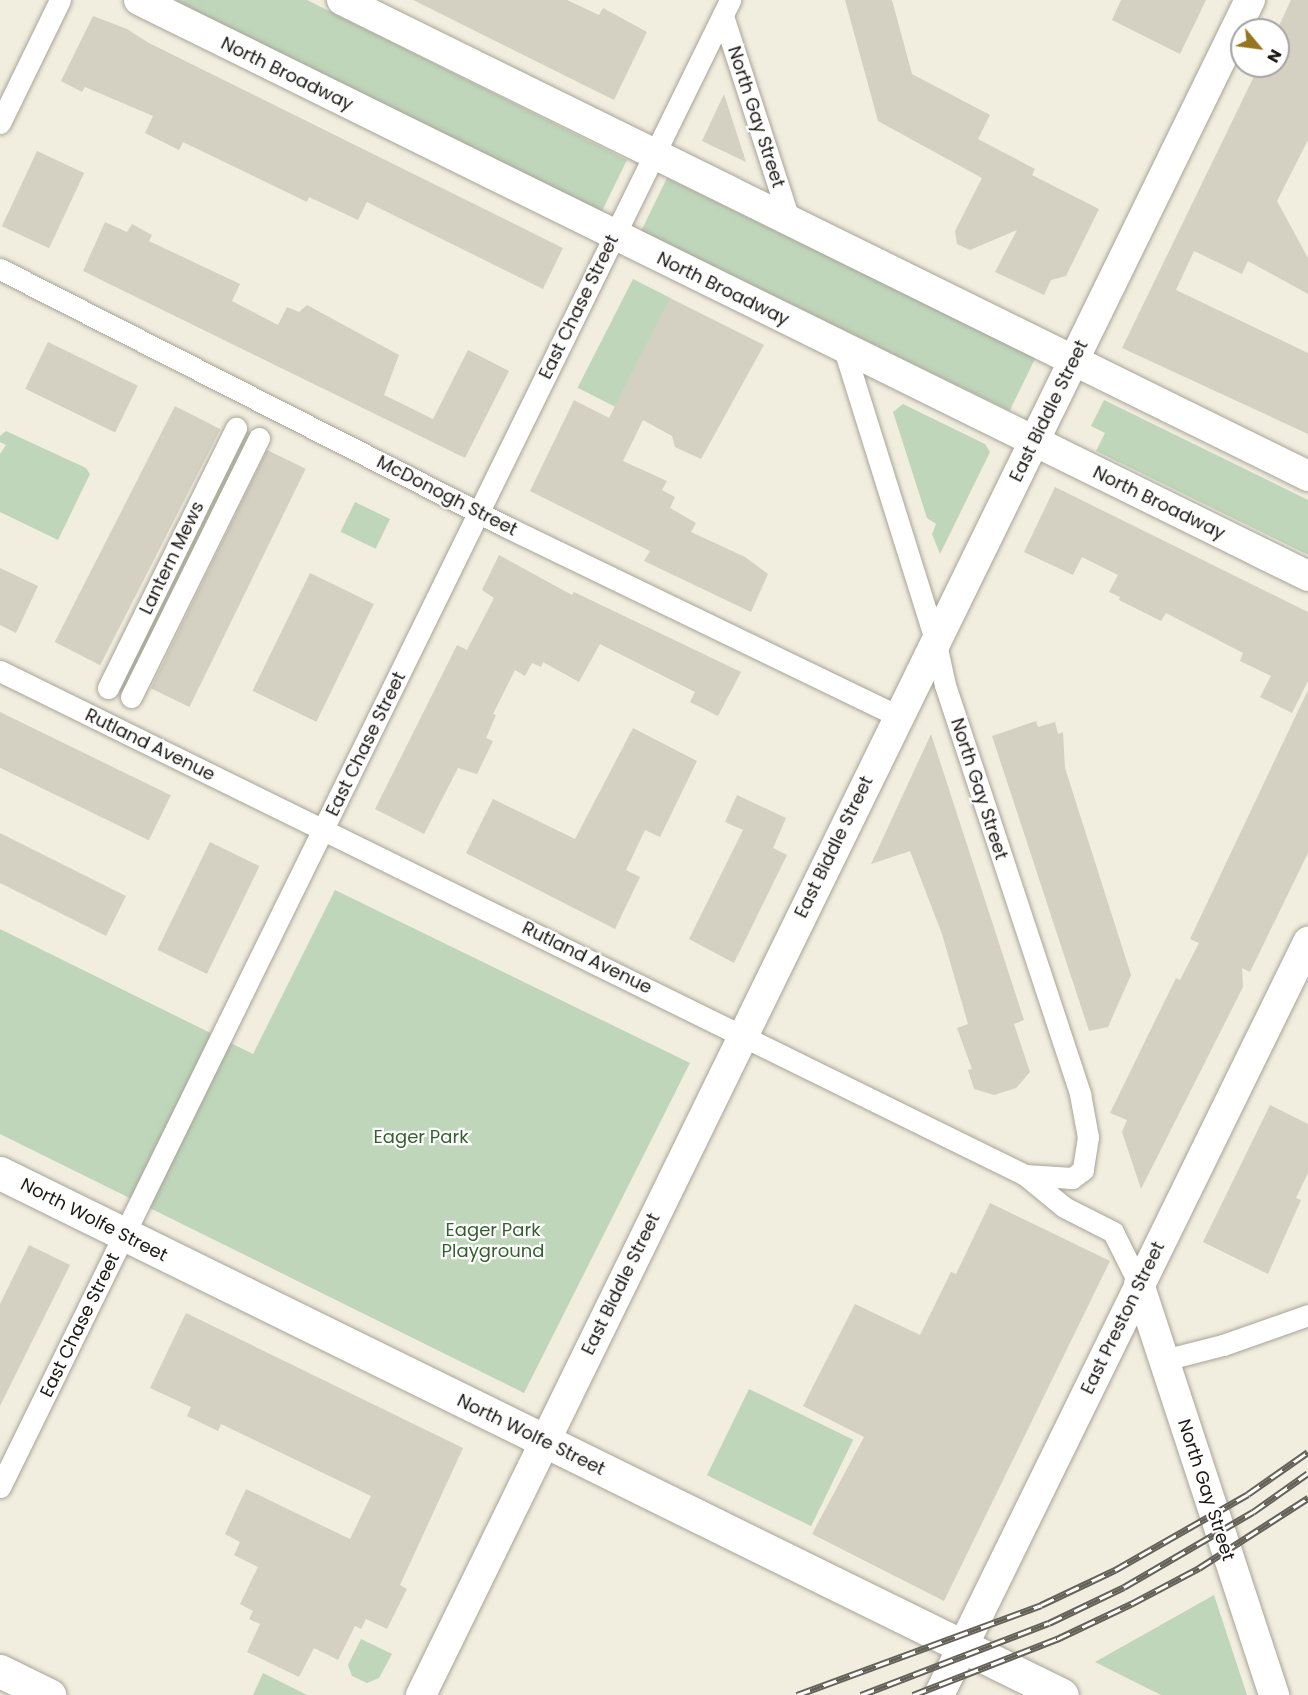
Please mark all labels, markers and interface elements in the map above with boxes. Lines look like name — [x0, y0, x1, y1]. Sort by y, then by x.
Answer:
north arrow — [1230, 18, 1290, 78]
street label: North Broadway — [217, 33, 357, 115]
street label: North Gay Street — [723, 43, 789, 191]
text: N — [1261, 45, 1287, 67]
street label: East Chase Street — [535, 231, 623, 383]
street label: North Broadway — [653, 248, 793, 330]
street label: East Biddle Street — [1005, 337, 1093, 485]
street label: McDonogh Street — [373, 451, 521, 541]
street label: North Broadway — [1089, 462, 1229, 544]
street label: Lantern Mews — [135, 498, 209, 618]
street label: East Chase Street — [322, 668, 410, 820]
street label: Rutland Avenue — [82, 704, 218, 786]
street label: North Gay Street — [946, 715, 1012, 863]
street label: East Biddle Street — [790, 773, 878, 921]
street label: Rutland Avenue — [519, 917, 655, 999]
park label: Eager Park — [374, 1126, 468, 1148]
street label: North Wolfe Street — [17, 1174, 171, 1266]
street label: East Biddle Street — [577, 1210, 665, 1358]
park label: Eager Park Playground — [442, 1220, 544, 1262]
street label: East Preston Street — [1077, 1238, 1169, 1398]
street label: East Chase Street — [36, 1249, 124, 1401]
street label: North Wolfe Street — [454, 1390, 608, 1480]
street label: North Gay Street — [1173, 1416, 1239, 1564]

